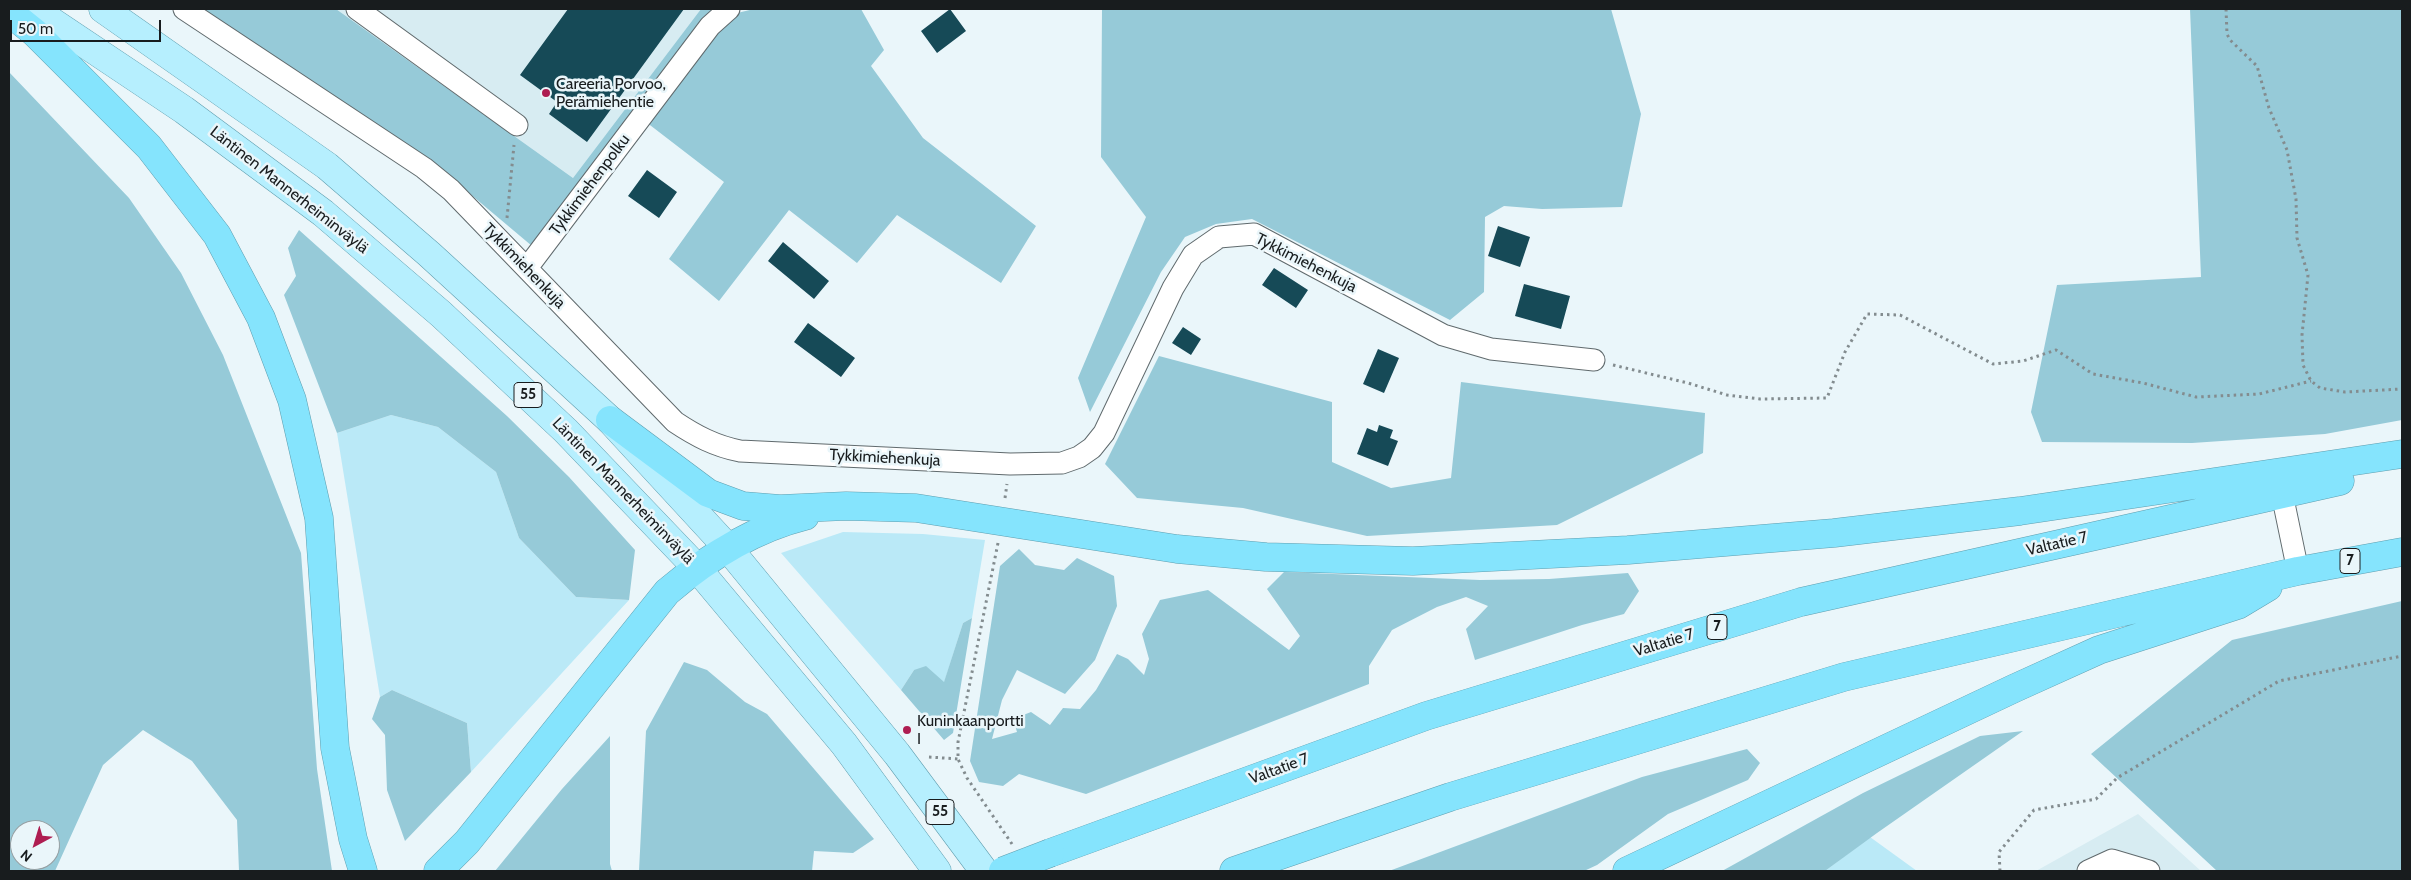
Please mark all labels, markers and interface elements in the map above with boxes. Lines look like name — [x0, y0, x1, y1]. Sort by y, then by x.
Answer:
scale bar — [12, 10, 164, 42]
text: 50 m — [18, 20, 53, 38]
place label: Careeria Porvoo, Perämiehentie — [556, 74, 666, 112]
marker: Careeria Porvoo, Perämiehentie — [540, 87, 552, 99]
street label: Läntinen Mannerheiminväylä — [206, 122, 372, 258]
street label: Tykkimiehenpolku — [546, 131, 634, 239]
street label: Tykkimiehenkuja — [479, 219, 569, 313]
street label: Tykkimiehenkuja — [1252, 229, 1360, 297]
road number: 55 — [514, 382, 542, 408]
street label: Läntinen Mannerheiminväylä — [548, 414, 698, 568]
street label: Tykkimiehenkuja — [829, 446, 941, 470]
street label: Valtatie 7 — [2025, 528, 2089, 560]
road number: 7 — [2340, 548, 2360, 574]
road number: 7 — [1707, 614, 1727, 640]
street label: Valtatie 7 — [1632, 625, 1696, 661]
place label: Kuninkaanportti I — [917, 711, 1024, 749]
marker: Kuninkaanportti I — [901, 724, 913, 736]
street label: Valtatie 7 — [1247, 749, 1311, 789]
road number: 55 — [926, 800, 954, 824]
north arrow — [10, 820, 60, 870]
text: N — [17, 846, 36, 866]

